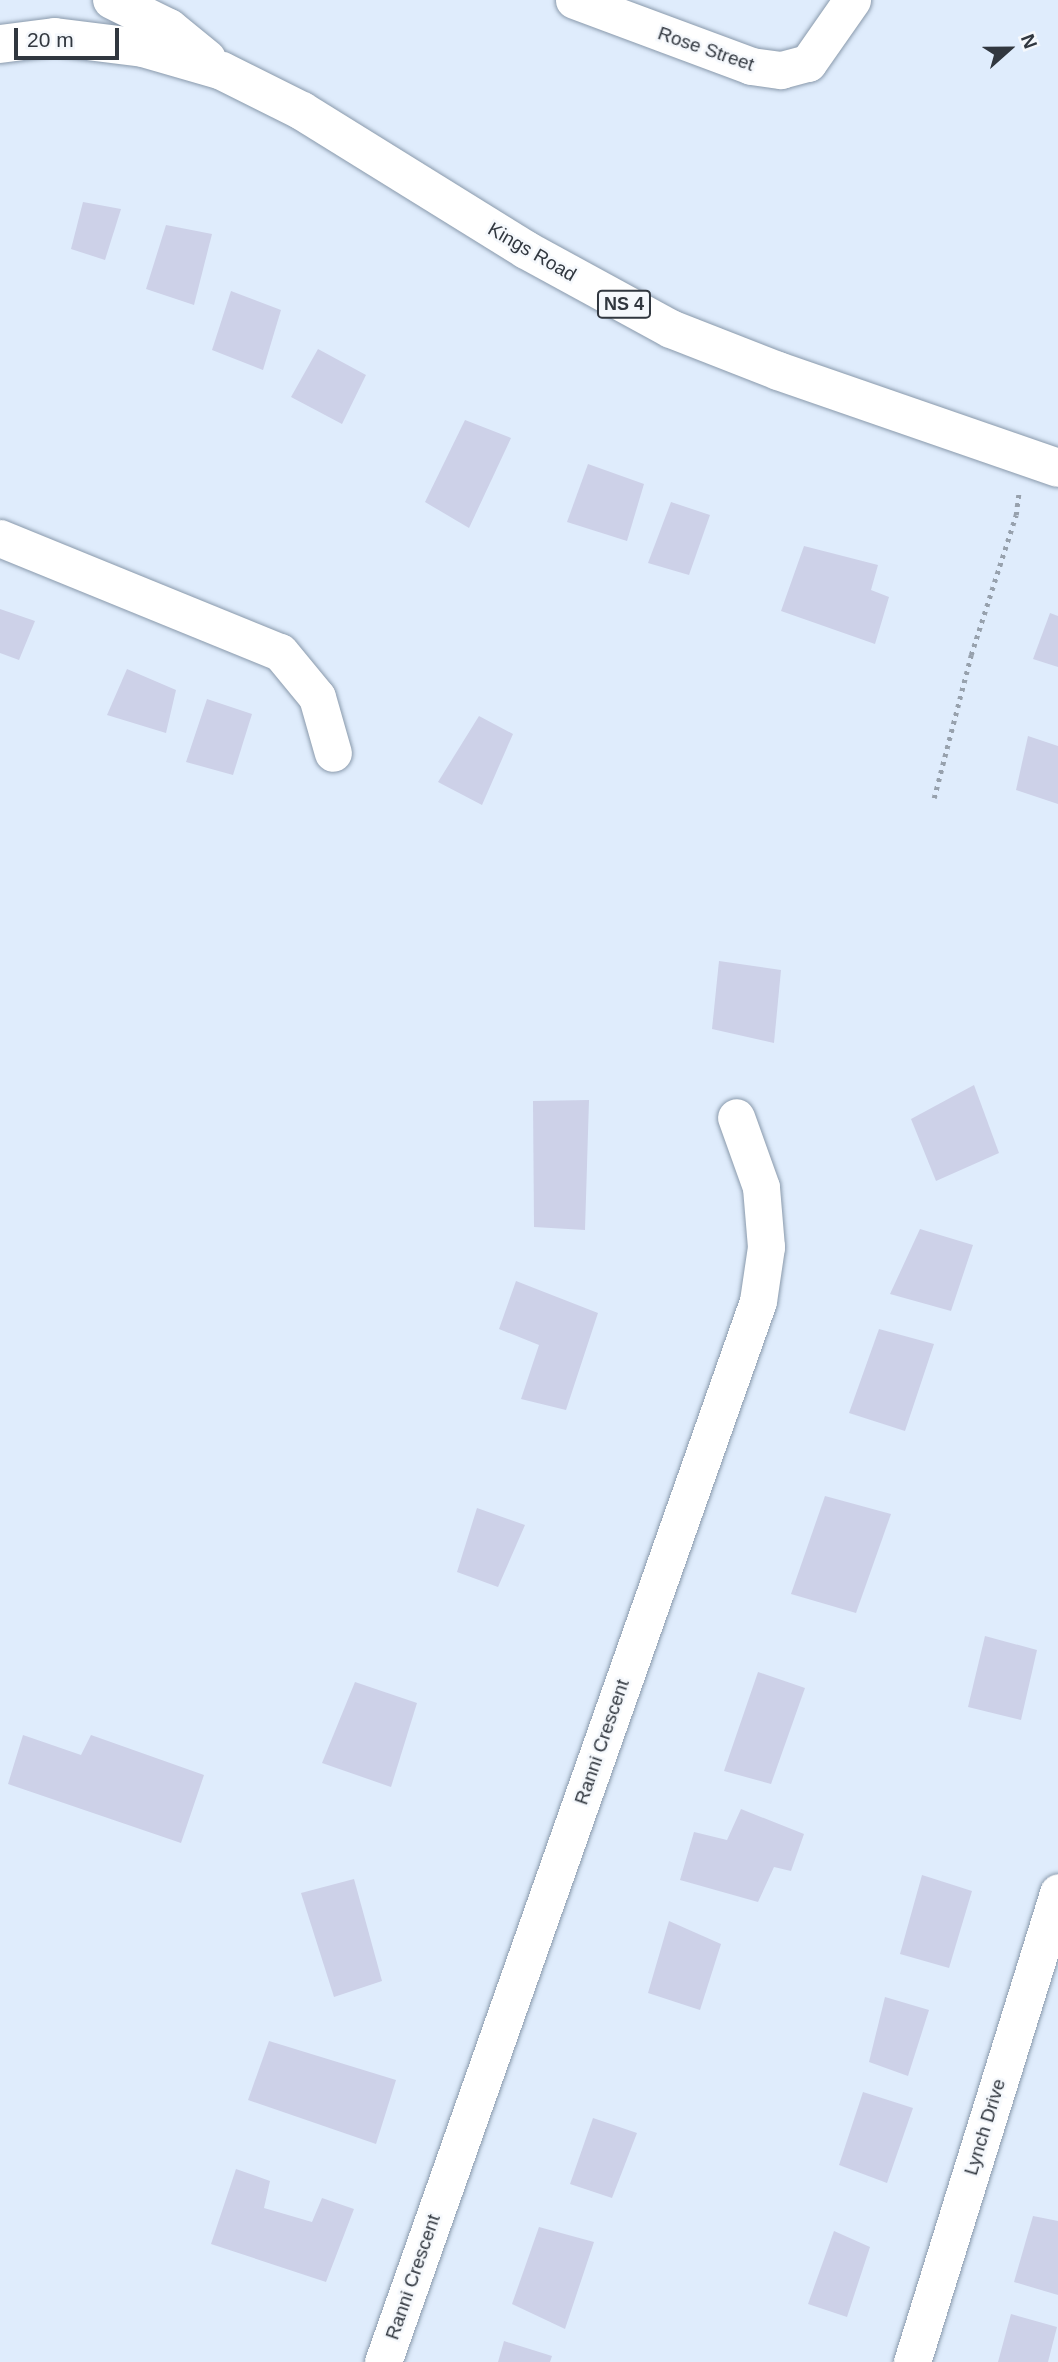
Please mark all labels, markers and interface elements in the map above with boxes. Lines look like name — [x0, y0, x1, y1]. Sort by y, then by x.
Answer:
scale bar — [18, 14, 122, 58]
north arrow — [974, 14, 1044, 84]
street label: Rose Street — [655, 22, 757, 76]
text: 20 m — [27, 28, 74, 51]
text: N — [1017, 31, 1041, 51]
street label: Kings Road — [484, 218, 580, 286]
road number: NS 4 — [596, 290, 652, 318]
street label: Ranni Crescent — [570, 1676, 634, 1808]
street label: Lynch Drive — [960, 2076, 1010, 2178]
street label: Ranni Crescent — [381, 2211, 445, 2343]

